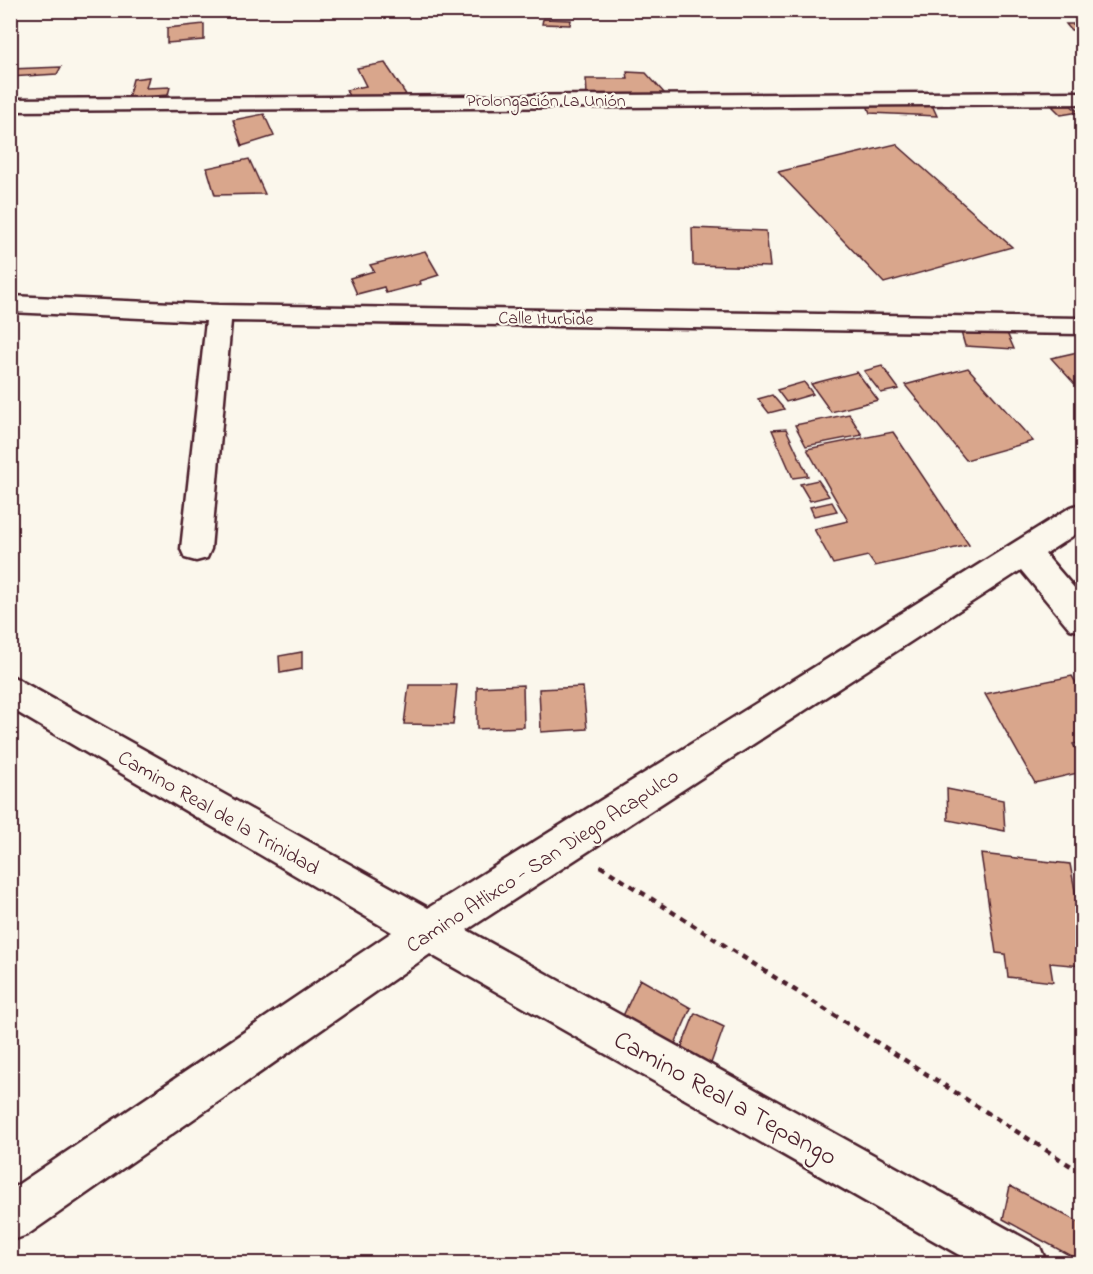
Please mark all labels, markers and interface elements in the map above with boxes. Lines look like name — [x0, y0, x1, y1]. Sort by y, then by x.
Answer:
street label: Prolongación La Unión — [466, 89, 626, 116]
street label: Calle Iturbide — [498, 306, 595, 334]
street label: Camino Real de la Trinidad — [112, 744, 325, 884]
street label: Camino Atlixco - San Diego Acapulco — [401, 762, 686, 963]
street label: Camino Real a Tepango — [606, 1022, 843, 1177]

